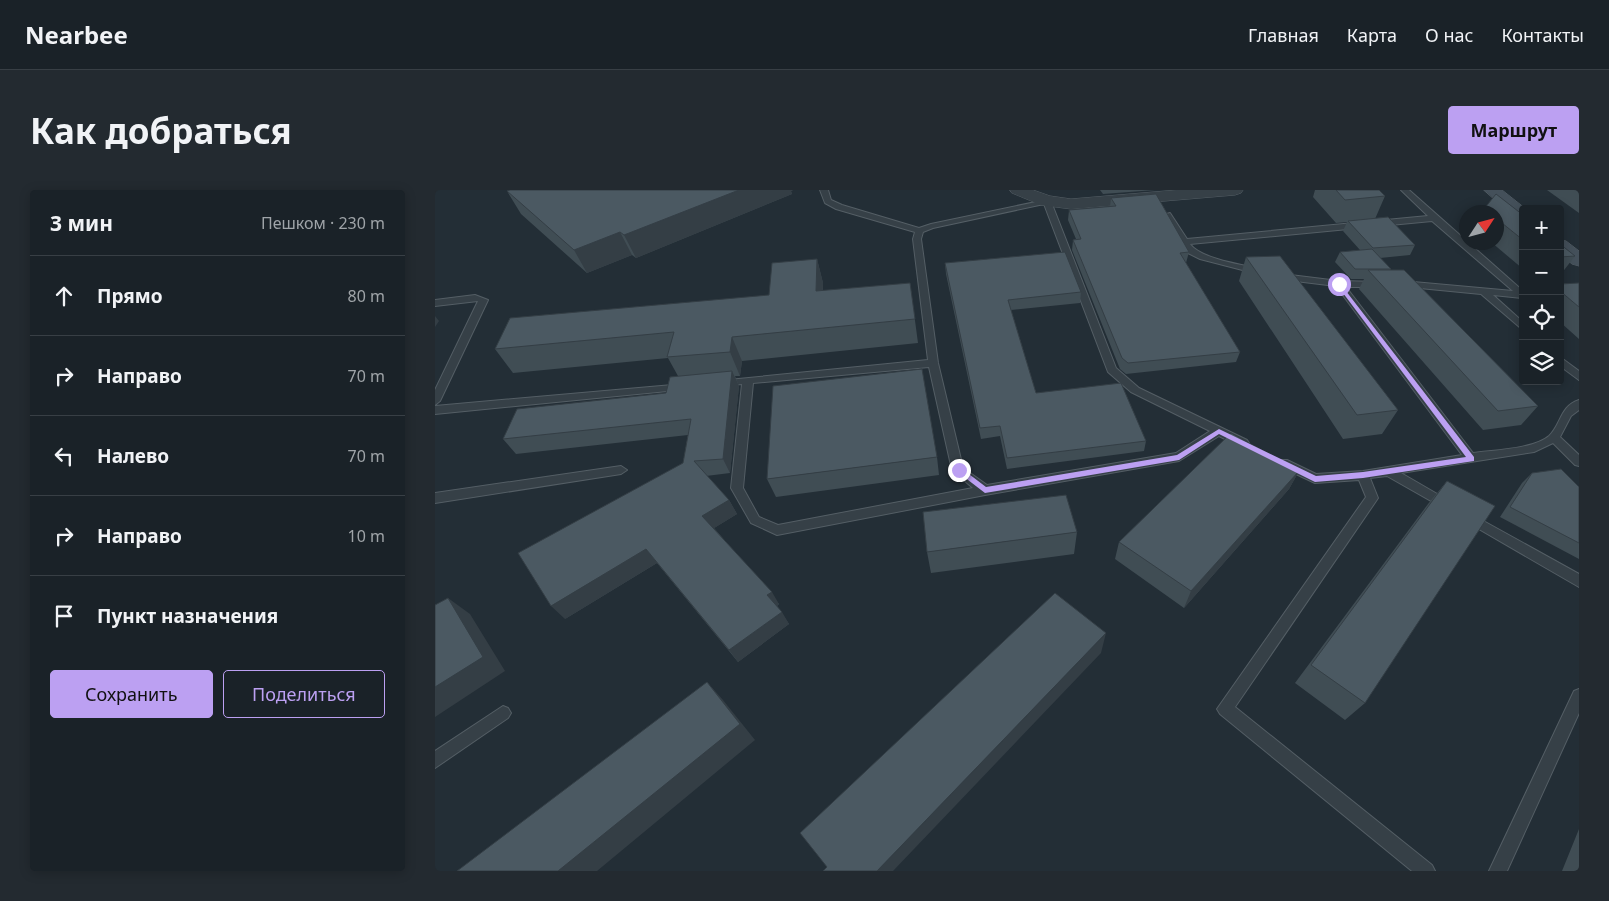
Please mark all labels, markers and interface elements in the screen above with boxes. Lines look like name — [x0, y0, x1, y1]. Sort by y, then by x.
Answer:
text: Nearbee — [25, 18, 128, 51]
text: Главная — [1248, 23, 1319, 47]
text: Карта — [1347, 23, 1397, 47]
text: О нас — [1425, 23, 1473, 47]
text: Контакты — [1501, 23, 1584, 47]
button: Маршрут — [1448, 106, 1579, 154]
text: Как добраться — [30, 107, 292, 154]
north arrow — [1459, 205, 1504, 250]
map controls — [1519, 205, 1564, 385]
button: + — [1519, 205, 1564, 250]
text: 3 мин — [50, 209, 113, 237]
text: Пешком · 230 m — [261, 212, 385, 234]
button: − — [1519, 250, 1564, 295]
route start — [1328, 273, 1351, 296]
icon: ahead — [50, 282, 78, 310]
text: Прямо — [97, 283, 163, 309]
text: 80 m — [348, 285, 385, 307]
button: locate — [1519, 295, 1564, 340]
button: layers — [1519, 340, 1564, 385]
icon: right — [50, 362, 78, 390]
text: Направо — [97, 363, 182, 389]
text: 70 m — [348, 365, 385, 387]
icon: left — [50, 442, 78, 470]
text: Налево — [97, 443, 169, 469]
text: 70 m — [348, 445, 385, 467]
route end — [948, 459, 971, 482]
icon: right — [50, 522, 78, 550]
text: Направо — [97, 523, 182, 549]
text: 10 m — [348, 525, 385, 547]
icon: arrive — [50, 602, 78, 630]
text: Пункт назначения — [97, 603, 278, 629]
button: Сохранить — [50, 670, 213, 718]
button: Поделиться — [223, 670, 385, 718]

